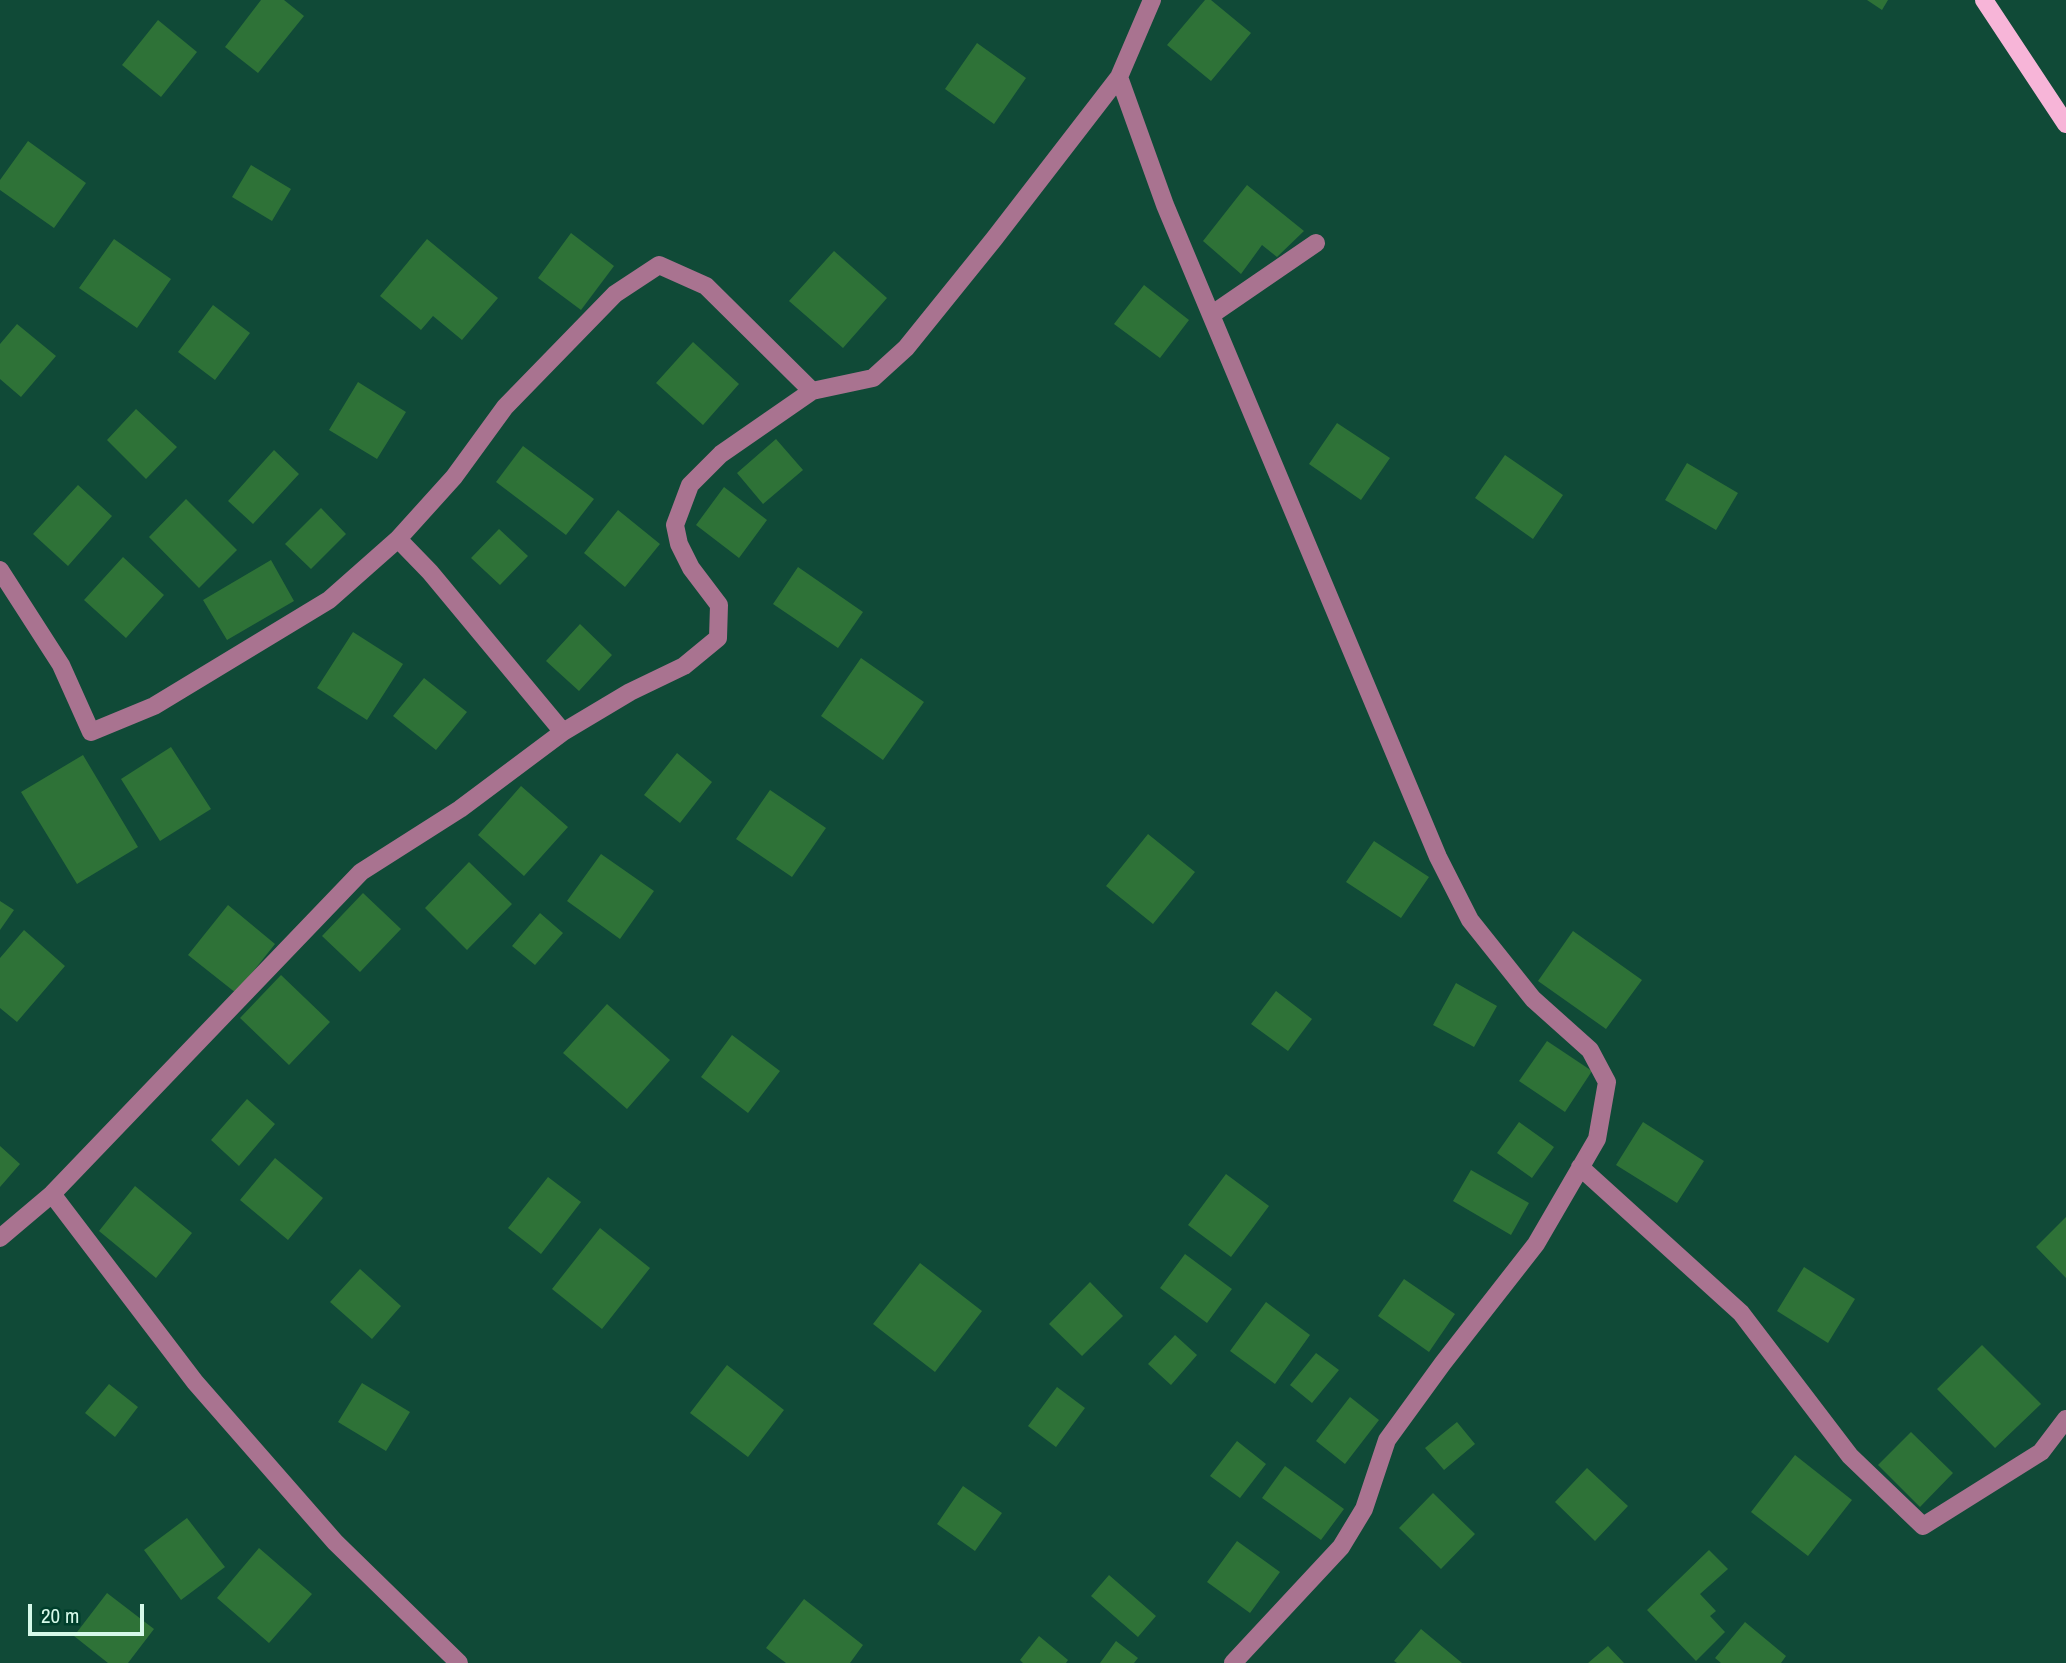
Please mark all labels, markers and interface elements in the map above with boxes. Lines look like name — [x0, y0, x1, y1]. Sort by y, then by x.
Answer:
scale bar — [32, 1590, 147, 1634]
text: 20 m — [41, 1601, 79, 1630]

